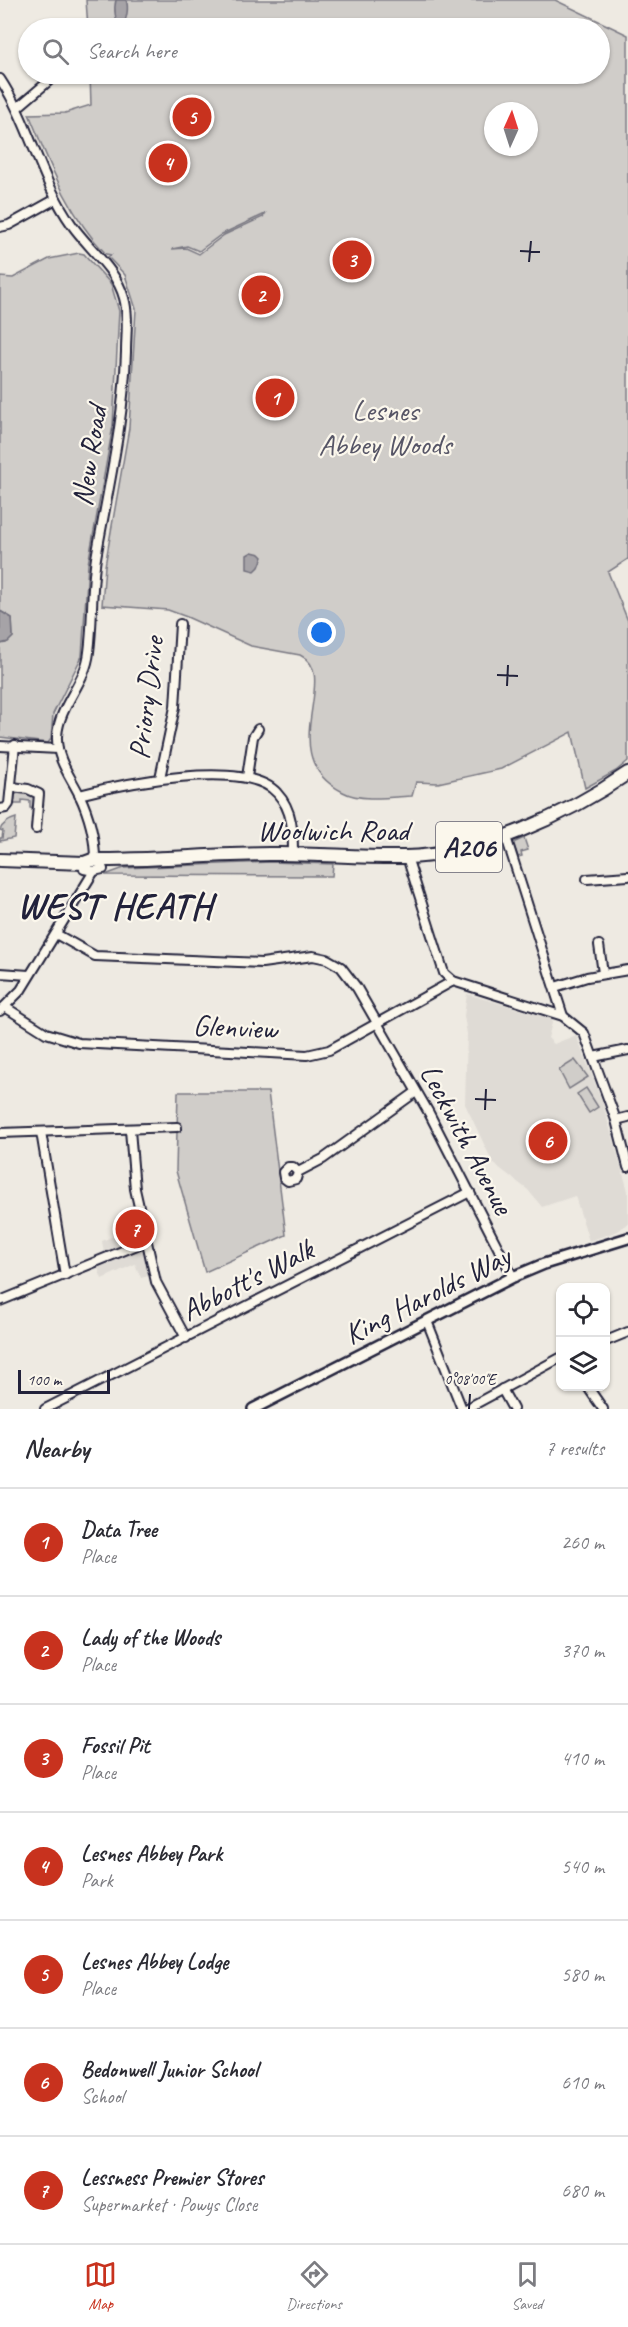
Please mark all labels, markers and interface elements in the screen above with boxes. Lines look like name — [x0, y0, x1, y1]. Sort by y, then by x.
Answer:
search box — [18, 18, 610, 84]
icon: search — [39, 35, 72, 68]
text: Search here — [87, 37, 177, 65]
pin: 5 — [172, 94, 212, 140]
north arrow — [484, 102, 538, 156]
pin: 4 — [148, 140, 188, 186]
pin: 3 — [332, 238, 372, 282]
pin: 2 — [242, 272, 280, 318]
pin: 1 — [256, 376, 294, 420]
park label: Lesnes Abbey Woods — [318, 391, 454, 463]
street label: New Road — [62, 399, 116, 509]
your location — [307, 618, 336, 647]
street label: Priory Drive — [120, 632, 173, 761]
street label: Woolwich Road — [257, 811, 413, 849]
road number: A206 — [436, 822, 502, 872]
district label: WEST HEATH — [17, 883, 218, 929]
street label: Glenview — [192, 1006, 280, 1048]
street label: Leckwith Avenue — [412, 1057, 524, 1223]
pin: 6 — [528, 1118, 568, 1164]
pin: 7 — [116, 1206, 154, 1252]
street label: Abbott's Walk — [175, 1230, 321, 1329]
street label: King Harolds Way — [338, 1236, 519, 1353]
map controls — [556, 1283, 610, 1391]
button: locate — [556, 1283, 610, 1337]
button: layers — [556, 1337, 610, 1391]
scale bar — [18, 1367, 110, 1394]
text: 100 m — [27, 1370, 61, 1390]
text: 0°08'00"E — [444, 1370, 498, 1389]
text: Nearby — [24, 1432, 89, 1465]
text: 7 results — [545, 1436, 604, 1461]
text: Data Tree — [81, 1516, 157, 1544]
text: 1 — [39, 1530, 48, 1555]
text: 260 m — [561, 1530, 604, 1555]
text: Place — [81, 1544, 116, 1569]
text: Lady of the Woods — [81, 1624, 220, 1652]
text: 2 — [39, 1638, 48, 1663]
text: 370 m — [561, 1638, 604, 1663]
text: Place — [81, 1652, 116, 1677]
text: Fossil Pit — [81, 1732, 150, 1760]
text: 3 — [39, 1746, 48, 1771]
text: 410 m — [561, 1746, 604, 1771]
text: Place — [81, 1760, 116, 1785]
text: Lesnes Abbey Park — [81, 1840, 222, 1868]
text: 4 — [39, 1854, 48, 1879]
text: 540 m — [561, 1854, 604, 1879]
text: Park — [81, 1868, 113, 1893]
text: Lesnes Abbey Lodge — [81, 1948, 228, 1976]
text: 5 — [39, 1962, 48, 1987]
text: 580 m — [561, 1962, 604, 1987]
text: Place — [81, 1976, 116, 2001]
text: Bedonwell Junior School — [81, 2056, 258, 2084]
text: 6 — [39, 2070, 48, 2095]
text: 610 m — [561, 2070, 604, 2095]
text: School — [81, 2084, 124, 2109]
text: Lessness Premier Stores — [81, 2164, 263, 2192]
text: 7 — [39, 2178, 48, 2203]
text: 680 m — [561, 2178, 604, 2203]
text: Supermarket · Powys Close — [81, 2192, 257, 2217]
tab: Map — [84, 2258, 117, 2314]
tab: Directions — [286, 2258, 342, 2314]
tab: Saved — [511, 2258, 544, 2314]

